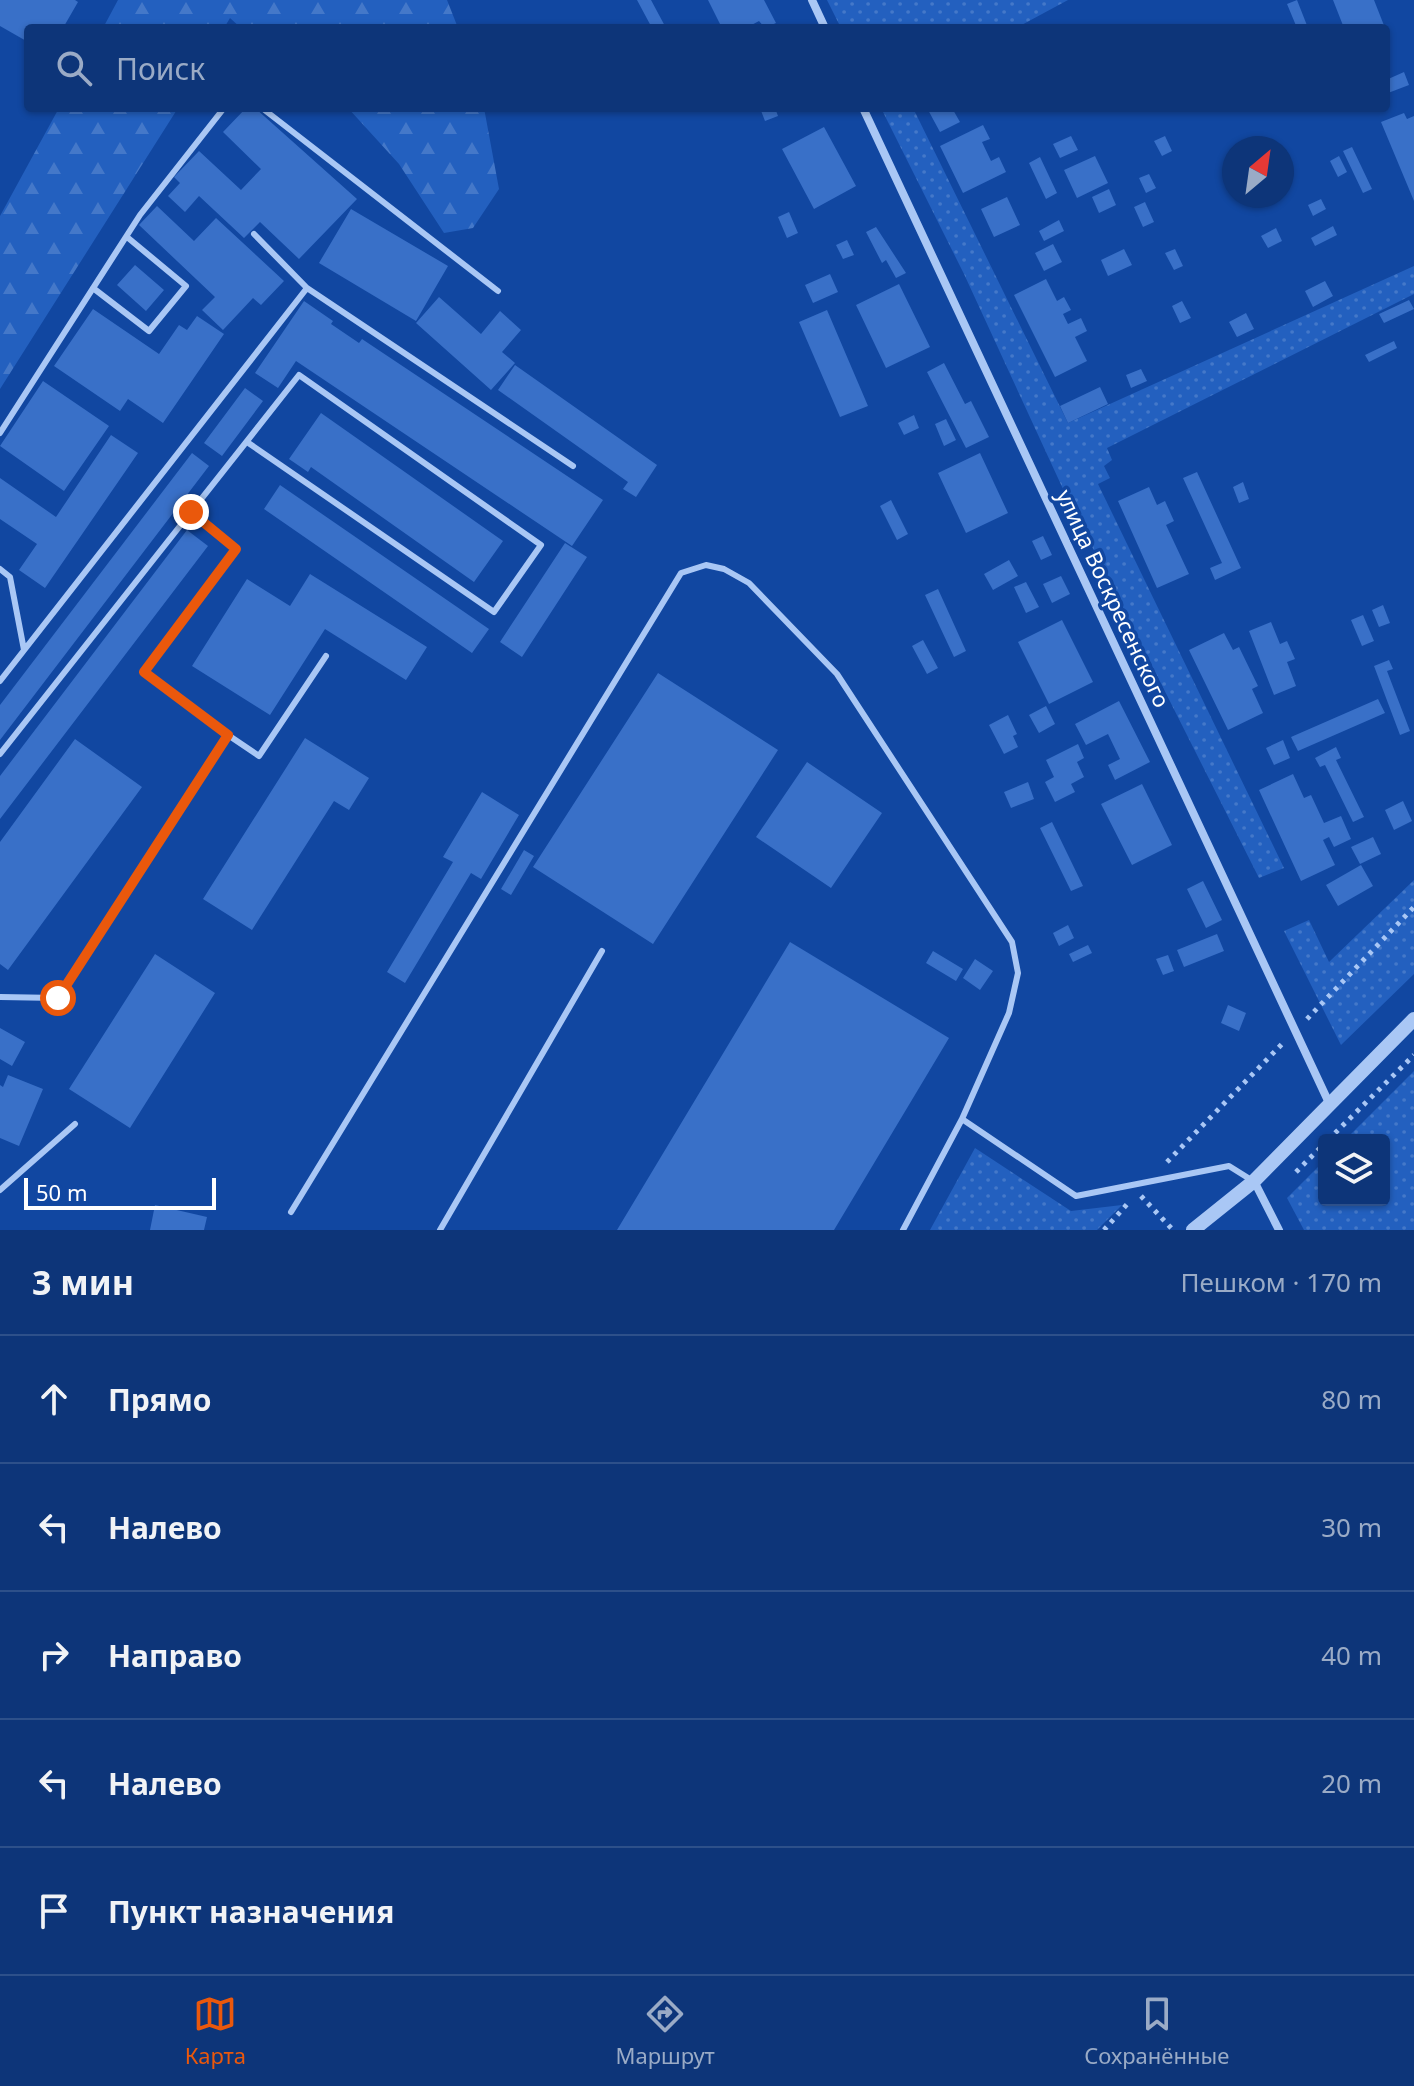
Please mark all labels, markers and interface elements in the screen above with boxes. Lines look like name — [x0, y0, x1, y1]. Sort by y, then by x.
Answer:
search box — [24, 24, 1390, 112]
icon: search — [52, 46, 96, 90]
text: Поиск — [116, 48, 205, 89]
north arrow — [1222, 136, 1294, 208]
street label: улица Воскресенского — [1050, 484, 1178, 712]
route end — [173, 494, 209, 530]
route start — [40, 980, 76, 1016]
map controls — [1318, 1134, 1390, 1206]
button: layers — [1318, 1134, 1390, 1206]
scale bar — [24, 1174, 216, 1210]
text: 50 m — [36, 1177, 87, 1207]
text: 3 мин — [32, 1259, 134, 1305]
text: Пешком · 170 m — [1180, 1264, 1382, 1300]
icon: ahead — [32, 1377, 76, 1421]
text: Прямо — [108, 1379, 212, 1420]
text: 80 m — [1321, 1381, 1382, 1417]
icon: left — [32, 1505, 76, 1549]
text: Налево — [108, 1507, 222, 1548]
text: 30 m — [1321, 1509, 1382, 1545]
icon: right — [32, 1633, 76, 1677]
text: Направо — [108, 1635, 242, 1676]
text: 40 m — [1321, 1637, 1382, 1673]
icon: left — [32, 1761, 76, 1805]
text: Налево — [108, 1763, 222, 1804]
text: 20 m — [1321, 1765, 1382, 1801]
icon: arrive — [32, 1889, 76, 1933]
text: Пункт назначения — [108, 1891, 394, 1932]
tab: Карта — [185, 1992, 246, 2070]
tab: Маршрут — [615, 1992, 715, 2070]
tab: Сохранённые — [1084, 1992, 1229, 2070]

